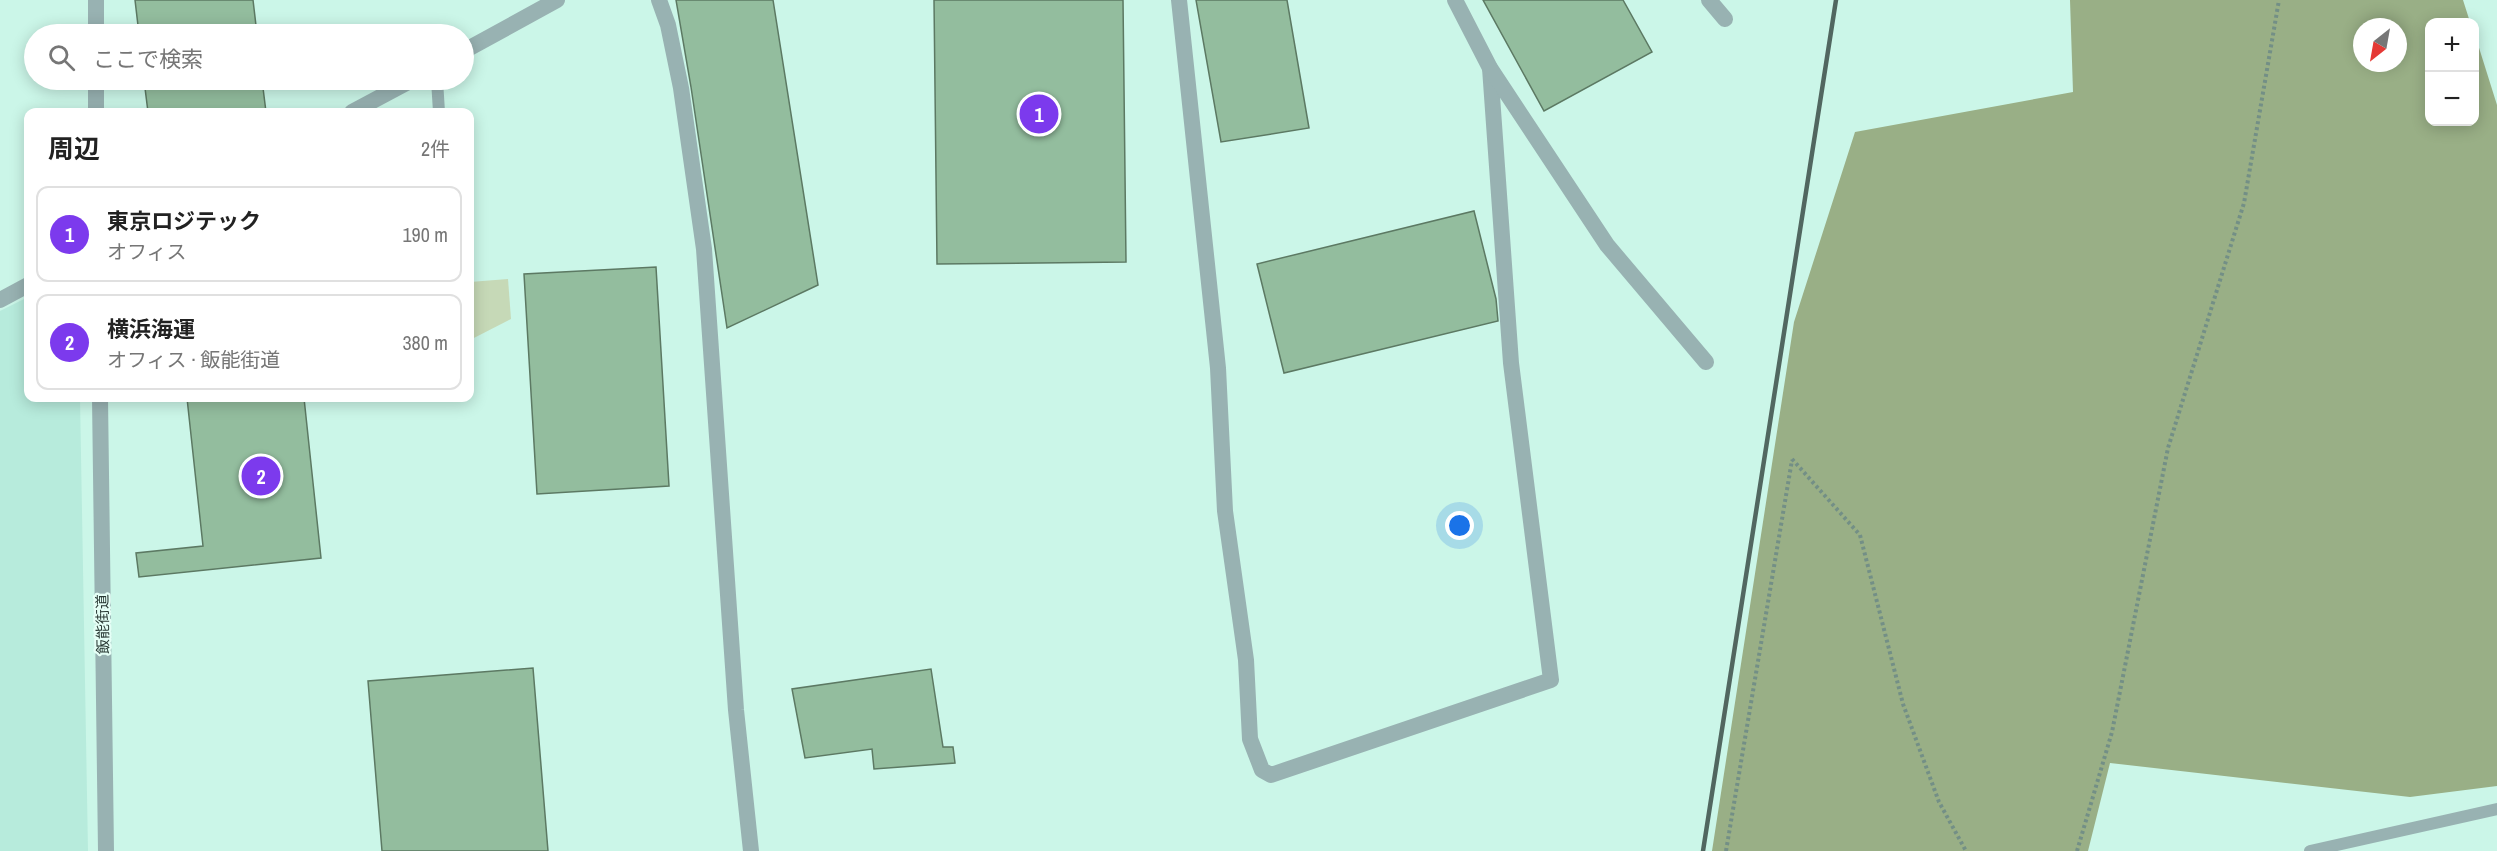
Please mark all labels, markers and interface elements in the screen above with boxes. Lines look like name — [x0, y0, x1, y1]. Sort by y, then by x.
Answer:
north arrow — [2353, 18, 2407, 72]
map controls — [2425, 18, 2479, 126]
button: + — [2425, 18, 2479, 72]
search box — [24, 24, 474, 90]
icon: search — [45, 41, 78, 74]
text: ここで検索 — [93, 44, 203, 74]
button: − — [2425, 72, 2479, 126]
pin: 1 — [1020, 92, 1058, 136]
text: 周辺 — [48, 131, 100, 166]
text: 2件 — [421, 135, 450, 162]
text: 東京ロジテック — [107, 206, 261, 236]
text: 1 — [65, 221, 74, 248]
text: 190 m — [402, 221, 448, 248]
text: オフィス — [107, 238, 187, 265]
text: 横浜海運 — [107, 314, 195, 344]
text: 2 — [65, 329, 74, 356]
text: 380 m — [402, 329, 448, 356]
text: オフィス · 飯能街道 — [107, 346, 280, 373]
pin: 2 — [242, 454, 280, 498]
your location — [1445, 511, 1474, 540]
street label: 飯能街道 — [91, 594, 114, 654]

